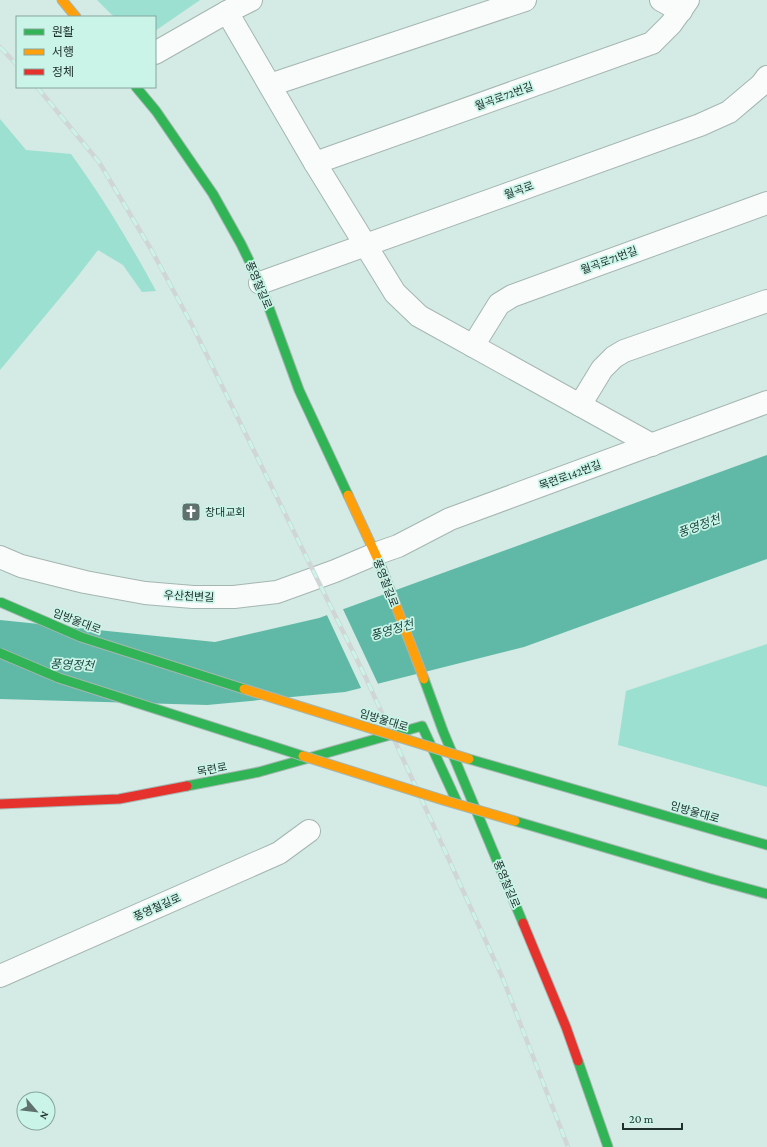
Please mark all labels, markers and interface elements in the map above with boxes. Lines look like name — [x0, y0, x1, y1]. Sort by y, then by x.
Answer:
legend — [16, 16, 156, 88]
text: 원활 — [52, 25, 74, 39]
text: 서행 — [52, 45, 74, 59]
text: 정체 — [52, 65, 74, 79]
street label: 월곡로72번길 — [473, 80, 535, 112]
street label: 월곡로 — [503, 179, 535, 201]
street label: 월곡로71번길 — [579, 244, 639, 276]
street label: 풍영철길로 — [244, 259, 274, 311]
street label: 목련로142번길 — [537, 458, 603, 492]
church icon: 창대교회 — [180, 501, 202, 523]
place label: 창대교회 — [205, 506, 245, 518]
water label: 풍영정천 — [676, 511, 724, 540]
street label: 풍영철길로 — [371, 557, 401, 609]
street label: 우산천변길 — [163, 589, 215, 603]
street label: 임방울대로 — [51, 606, 103, 636]
water label: 풍영정천 — [369, 617, 417, 643]
water label: 풍영정천 — [50, 657, 96, 673]
street label: 임방울대로 — [358, 707, 410, 733]
street label: 목련로 — [196, 760, 228, 778]
street label: 임방울대로 — [669, 799, 721, 825]
street label: 풍영철길로 — [492, 858, 522, 910]
street label: 풍영철길로 — [131, 891, 183, 923]
north arrow — [16, 1091, 56, 1131]
scale bar — [623, 1105, 682, 1131]
text: N — [38, 1110, 52, 1122]
text: 20 m — [629, 1112, 654, 1126]

